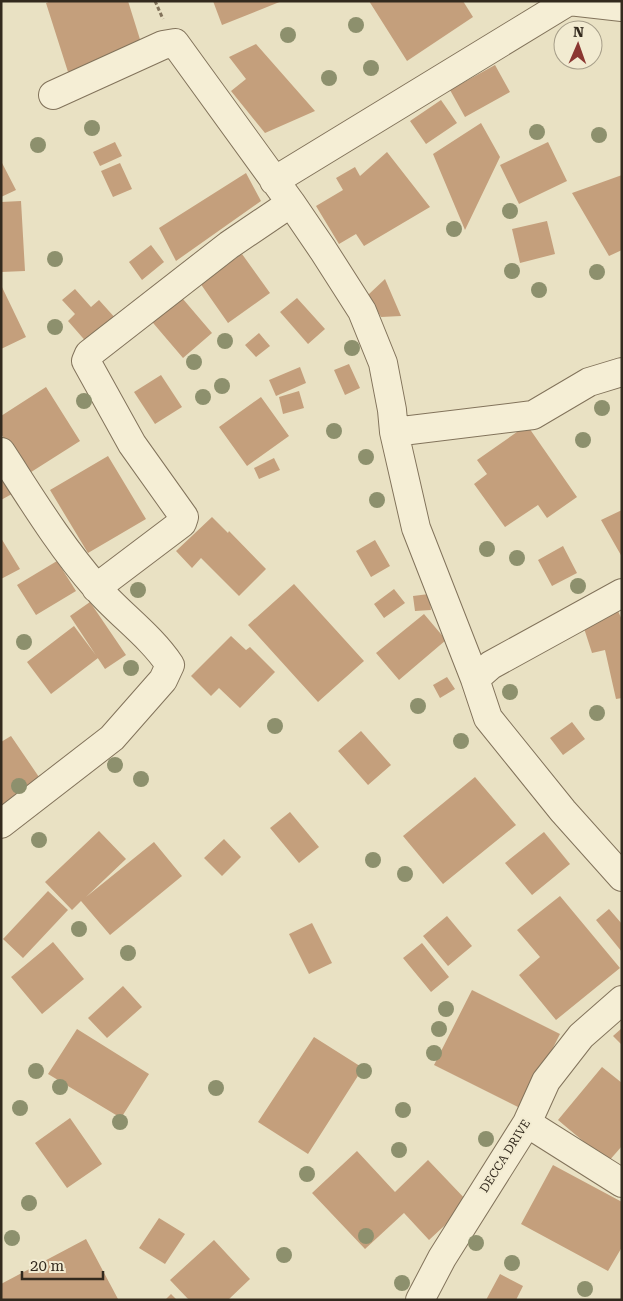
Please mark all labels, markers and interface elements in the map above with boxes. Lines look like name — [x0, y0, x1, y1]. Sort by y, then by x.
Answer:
north arrow — [553, 20, 603, 70]
text: N — [573, 24, 584, 40]
street label: DECCA DRIVE — [477, 1117, 533, 1195]
scale bar — [22, 1248, 104, 1280]
text: 20 m — [30, 1257, 65, 1275]

